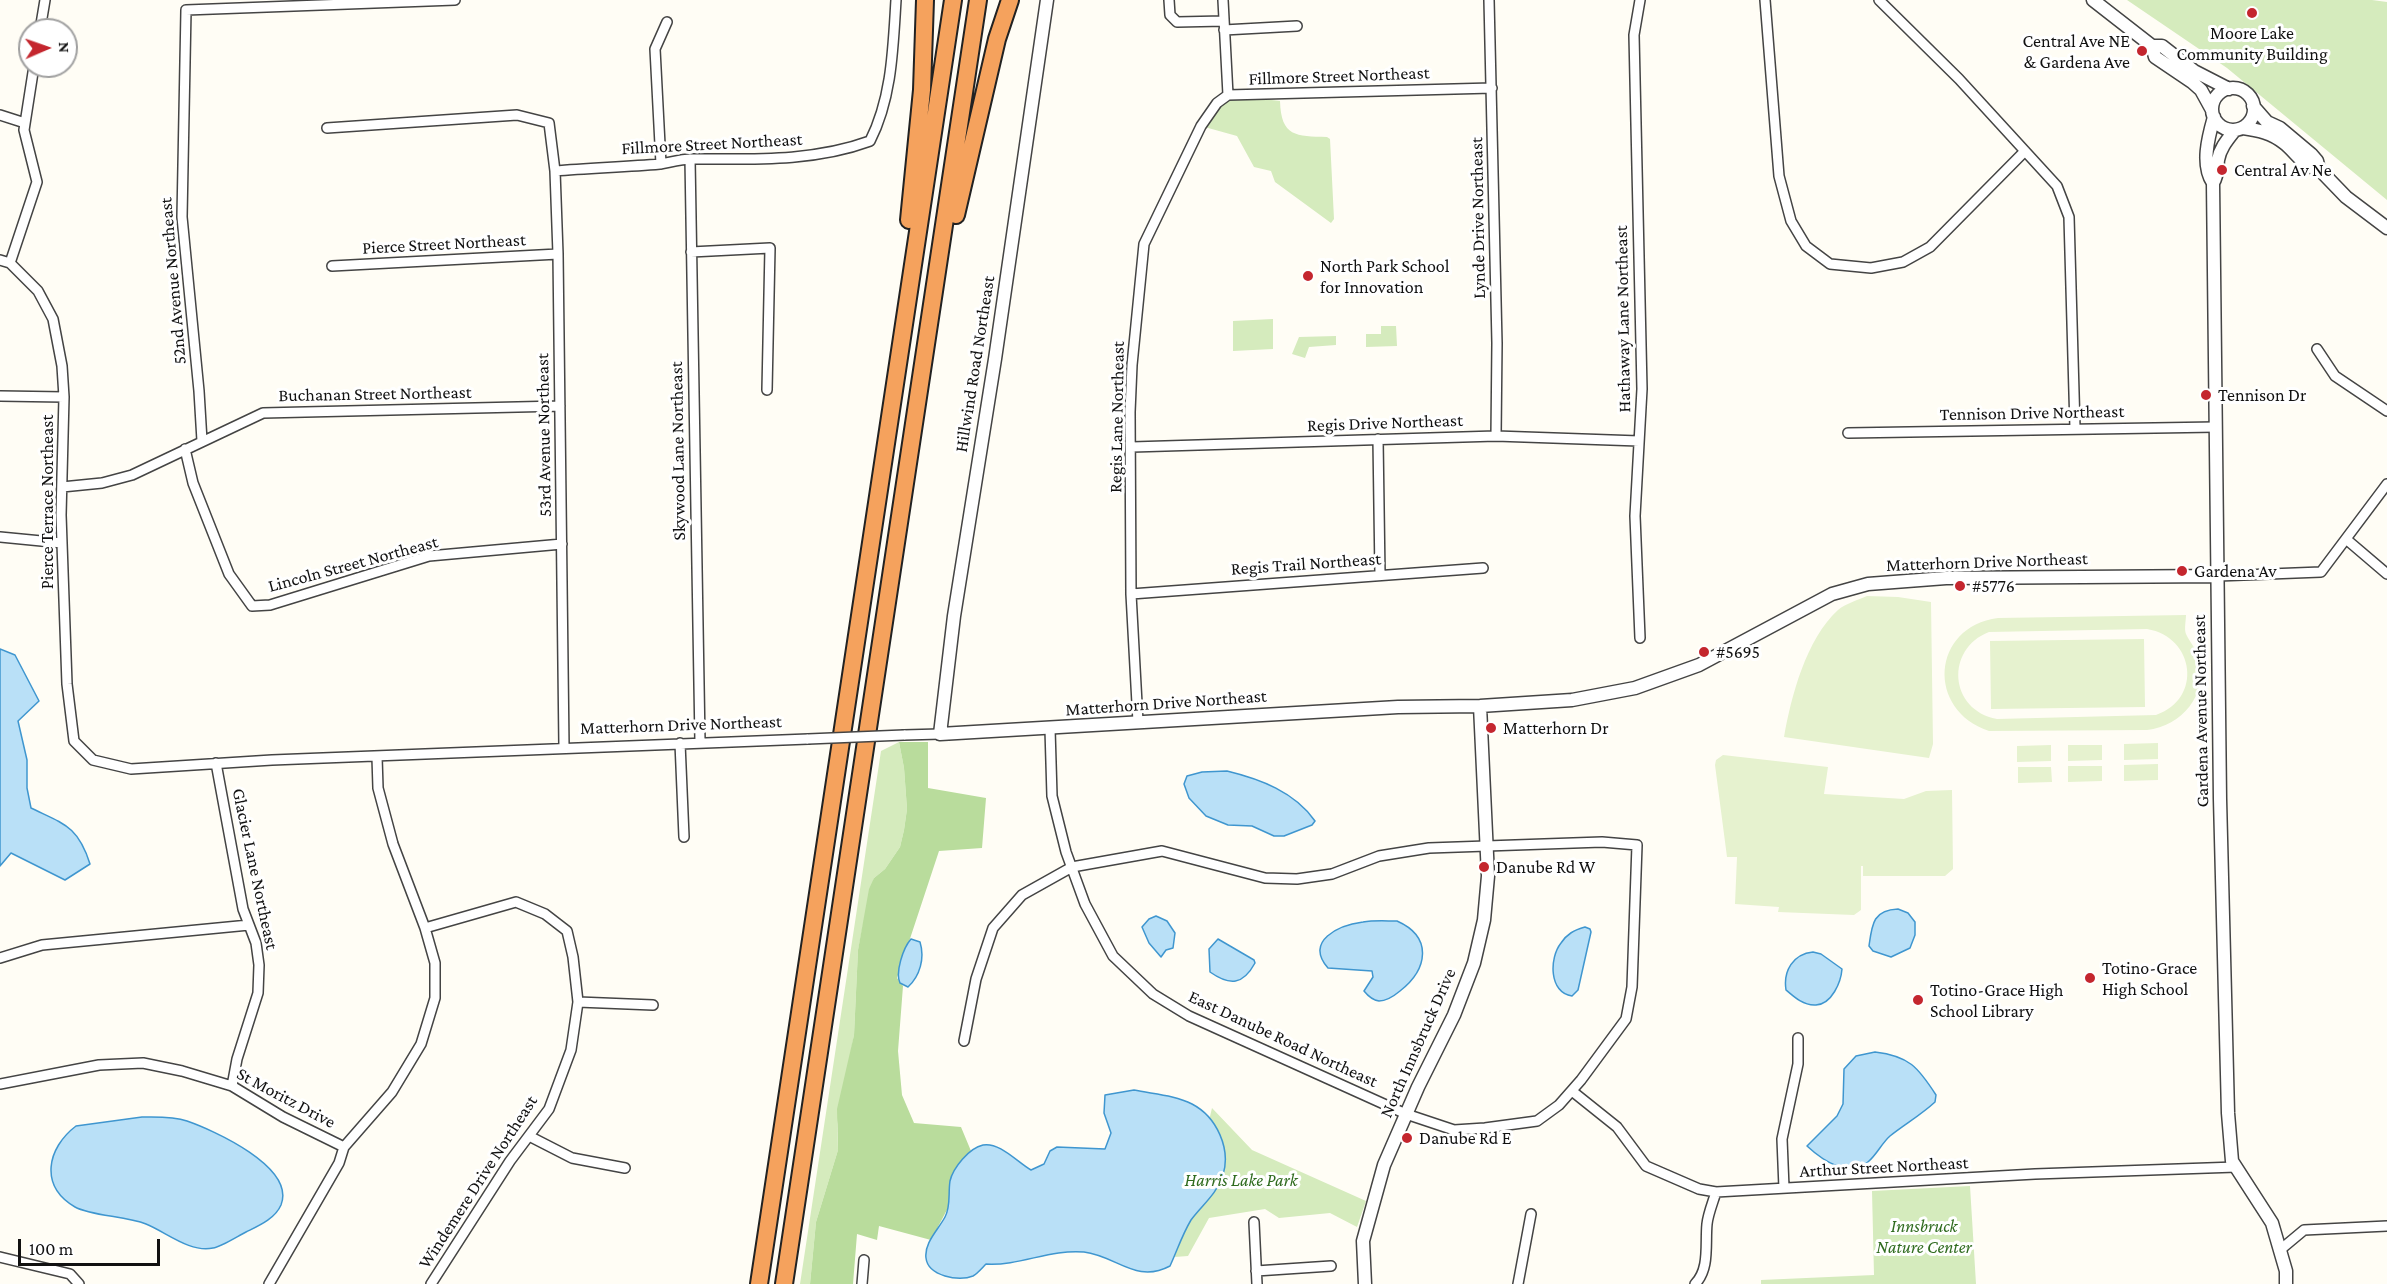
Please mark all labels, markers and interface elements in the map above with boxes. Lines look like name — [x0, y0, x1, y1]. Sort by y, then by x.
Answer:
marker: Moore Lake Community Building — [2245, 6, 2259, 20]
north arrow — [18, 18, 78, 78]
place label: Moore Lake Community Building — [2176, 22, 2328, 64]
place label: Central Ave NE & Gardena Ave — [2023, 30, 2130, 72]
text: N — [56, 42, 73, 53]
marker: Central Ave NE & Gardena Ave — [2135, 44, 2149, 58]
street label: Fillmore Street Northeast — [1248, 62, 1430, 90]
street label: Fillmore Street Northeast — [621, 128, 803, 160]
street label: Lynde Drive Northeast — [1466, 137, 1490, 299]
place label: Central Av Ne — [2234, 159, 2332, 181]
marker: Central Av Ne — [2215, 163, 2229, 177]
street label: 52nd Avenue Northeast — [155, 197, 191, 365]
street label: Hathaway Lane Northeast — [1611, 225, 1635, 413]
street label: Pierce Street Northeast — [362, 229, 526, 259]
place label: North Park School for Innovation — [1320, 255, 1449, 298]
marker: North Park School for Innovation — [1301, 269, 1315, 283]
street label: Hillwind Road Northeast — [950, 274, 1000, 454]
street label: Regis Lane Northeast — [1105, 341, 1129, 493]
street label: 53rd Avenue Northeast — [532, 353, 556, 517]
street label: Skywood Lane Northeast — [666, 361, 690, 541]
street label: Buchanan Street Northeast — [278, 382, 472, 406]
place label: Tennison Dr — [2218, 384, 2306, 406]
marker: Tennison Dr — [2199, 388, 2213, 402]
street label: Tennison Drive Northeast — [1940, 401, 2124, 425]
street label: Regis Drive Northeast — [1307, 409, 1463, 437]
street label: Pierce Terrace Northeast — [36, 415, 58, 589]
street label: Lincoln Street Northeast — [266, 531, 440, 597]
street label: Regis Trail Northeast — [1230, 548, 1382, 580]
street label: Matterhorn Drive Northeast — [1886, 548, 2088, 576]
place label: Gardena Av — [2194, 560, 2277, 582]
marker: Gardena Av — [2175, 564, 2189, 578]
place label: #5776 — [1972, 575, 2015, 597]
marker: #5776 — [1953, 579, 1967, 593]
street label: Gardena Avenue Northeast — [2189, 614, 2213, 808]
place label: #5695 — [1716, 641, 1760, 663]
marker: #5695 — [1697, 645, 1711, 659]
street label: Matterhorn Drive Northeast — [1065, 685, 1267, 721]
street label: Matterhorn Drive Northeast — [580, 711, 782, 739]
place label: Matterhorn Dr — [1503, 717, 1609, 739]
marker: Matterhorn Dr — [1484, 721, 1498, 735]
street label: Glacier Lane Northeast — [227, 786, 283, 952]
place label: Danube Rd W — [1496, 856, 1595, 878]
marker: Danube Rd W — [1477, 860, 1491, 874]
place label: Totino-Grace High School — [2102, 957, 2197, 1000]
street label: North Innsbruck Drive — [1375, 965, 1461, 1121]
marker: Totino-Grace High School — [2083, 971, 2097, 985]
place label: Totino-Grace High School Library — [1930, 979, 2064, 1022]
street label: East Danube Road Northeast — [1185, 986, 1381, 1092]
marker: Totino-Grace High School Library — [1911, 993, 1925, 1007]
street label: St Moritz Drive — [233, 1063, 339, 1133]
street label: Windemere Drive Northeast — [414, 1091, 542, 1273]
place label: Danube Rd E — [1419, 1127, 1511, 1149]
marker: Danube Rd E — [1400, 1131, 1414, 1145]
street label: Arthur Street Northeast — [1799, 1152, 1969, 1182]
park label: Harris Lake Park — [1184, 1169, 1298, 1191]
park label: Innsbruck Nature Center — [1876, 1215, 1972, 1258]
scale bar — [21, 1227, 164, 1265]
text: 100 m — [29, 1239, 73, 1259]

